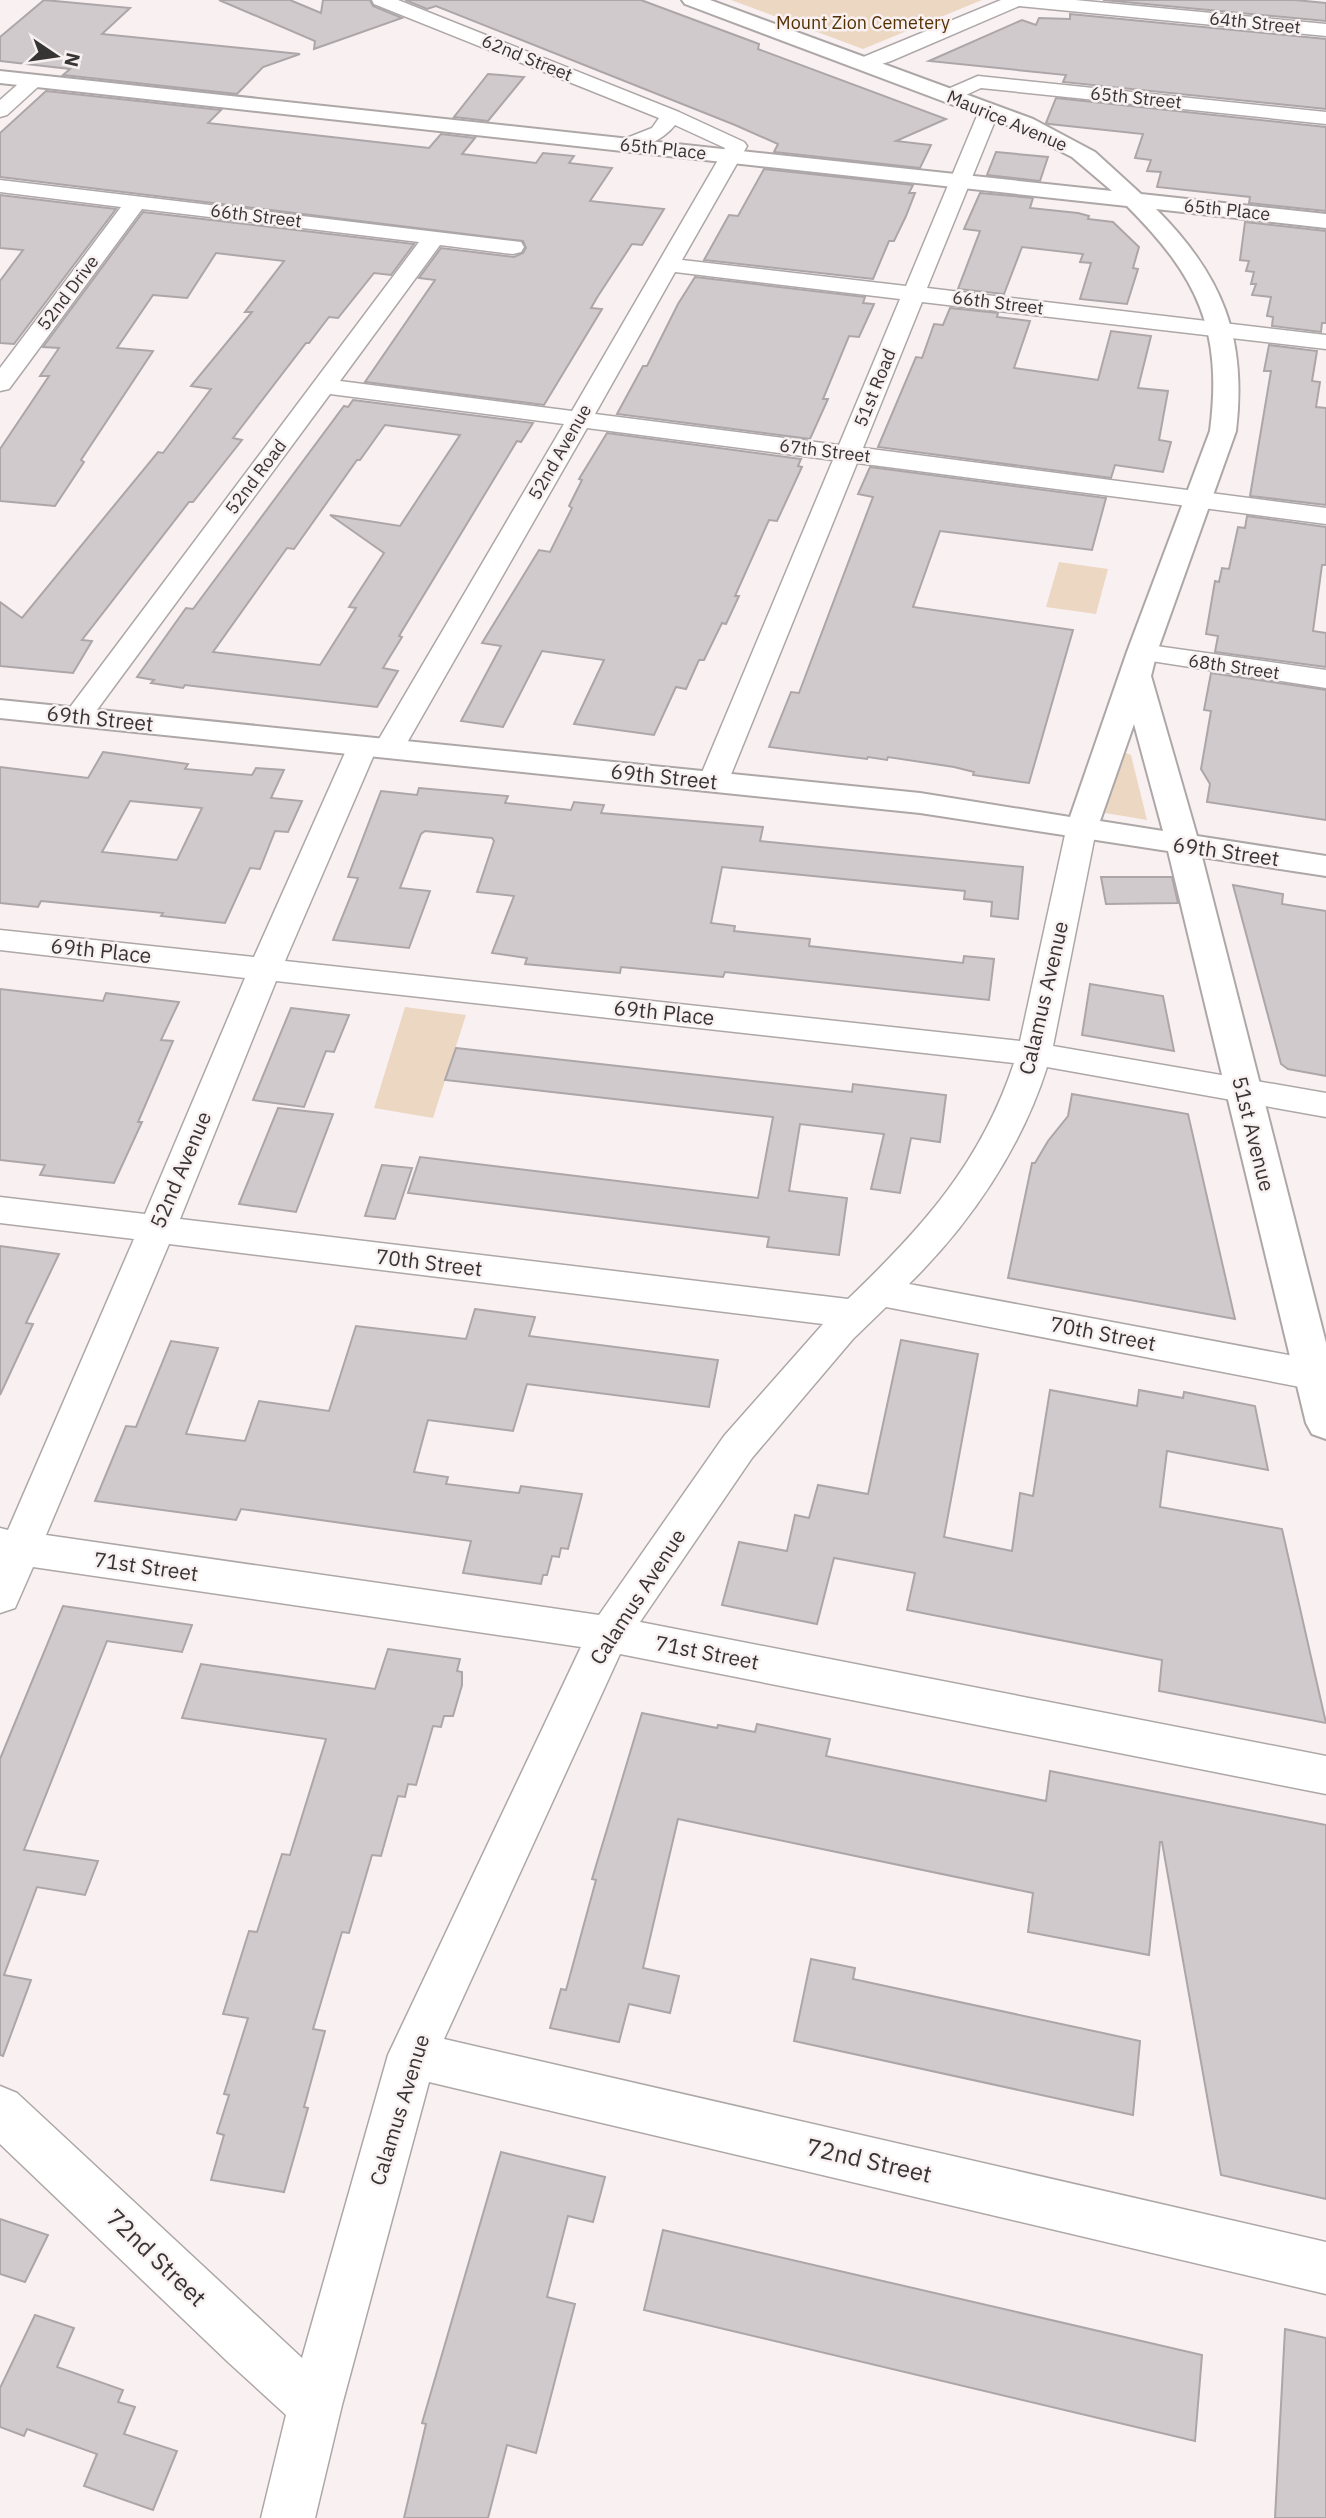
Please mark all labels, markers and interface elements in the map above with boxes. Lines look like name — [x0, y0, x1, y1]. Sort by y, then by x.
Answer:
street label: 64th Street — [1208, 6, 1302, 39]
park label: Mount Zion Cemetery — [776, 11, 950, 34]
north arrow — [21, 21, 91, 91]
street label: 62nd Street — [478, 29, 576, 86]
text: N — [59, 50, 86, 69]
street label: 65th Street — [1089, 81, 1183, 114]
street label: Maurice Avenue — [943, 85, 1071, 156]
street label: 65th Place — [619, 133, 707, 164]
street label: 65th Place — [1183, 194, 1271, 225]
street label: 66th Street — [209, 198, 303, 233]
street label: 52nd Drive — [32, 250, 103, 335]
street label: 66th Street — [951, 285, 1045, 320]
street label: 51st Road — [848, 345, 901, 430]
street label: 52nd Avenue — [523, 400, 596, 504]
street label: 67th Street — [778, 433, 872, 468]
street label: 52nd Road — [220, 435, 291, 519]
street label: 68th Street — [1187, 649, 1281, 684]
street label: 69th Street — [45, 698, 155, 738]
street label: 69th Street — [609, 756, 719, 796]
street label: 69th Street — [1171, 830, 1281, 872]
street label: Calamus Avenue — [1012, 918, 1074, 1077]
street label: 69th Place — [49, 931, 153, 969]
street label: 69th Place — [612, 993, 716, 1031]
street label: 51st Avenue — [1226, 1073, 1282, 1194]
street label: 52nd Avenue — [143, 1107, 217, 1232]
street label: 70th Street — [374, 1242, 484, 1282]
street label: 70th Street — [1048, 1309, 1158, 1357]
street label: Calamus Avenue — [583, 1523, 692, 1670]
street label: 71st Street — [92, 1545, 200, 1587]
street label: 71st Street — [653, 1628, 762, 1676]
street label: Calamus Avenue — [363, 2031, 435, 2189]
street label: 72nd Street — [803, 2130, 935, 2190]
street label: 72nd Street — [100, 2201, 214, 2313]

